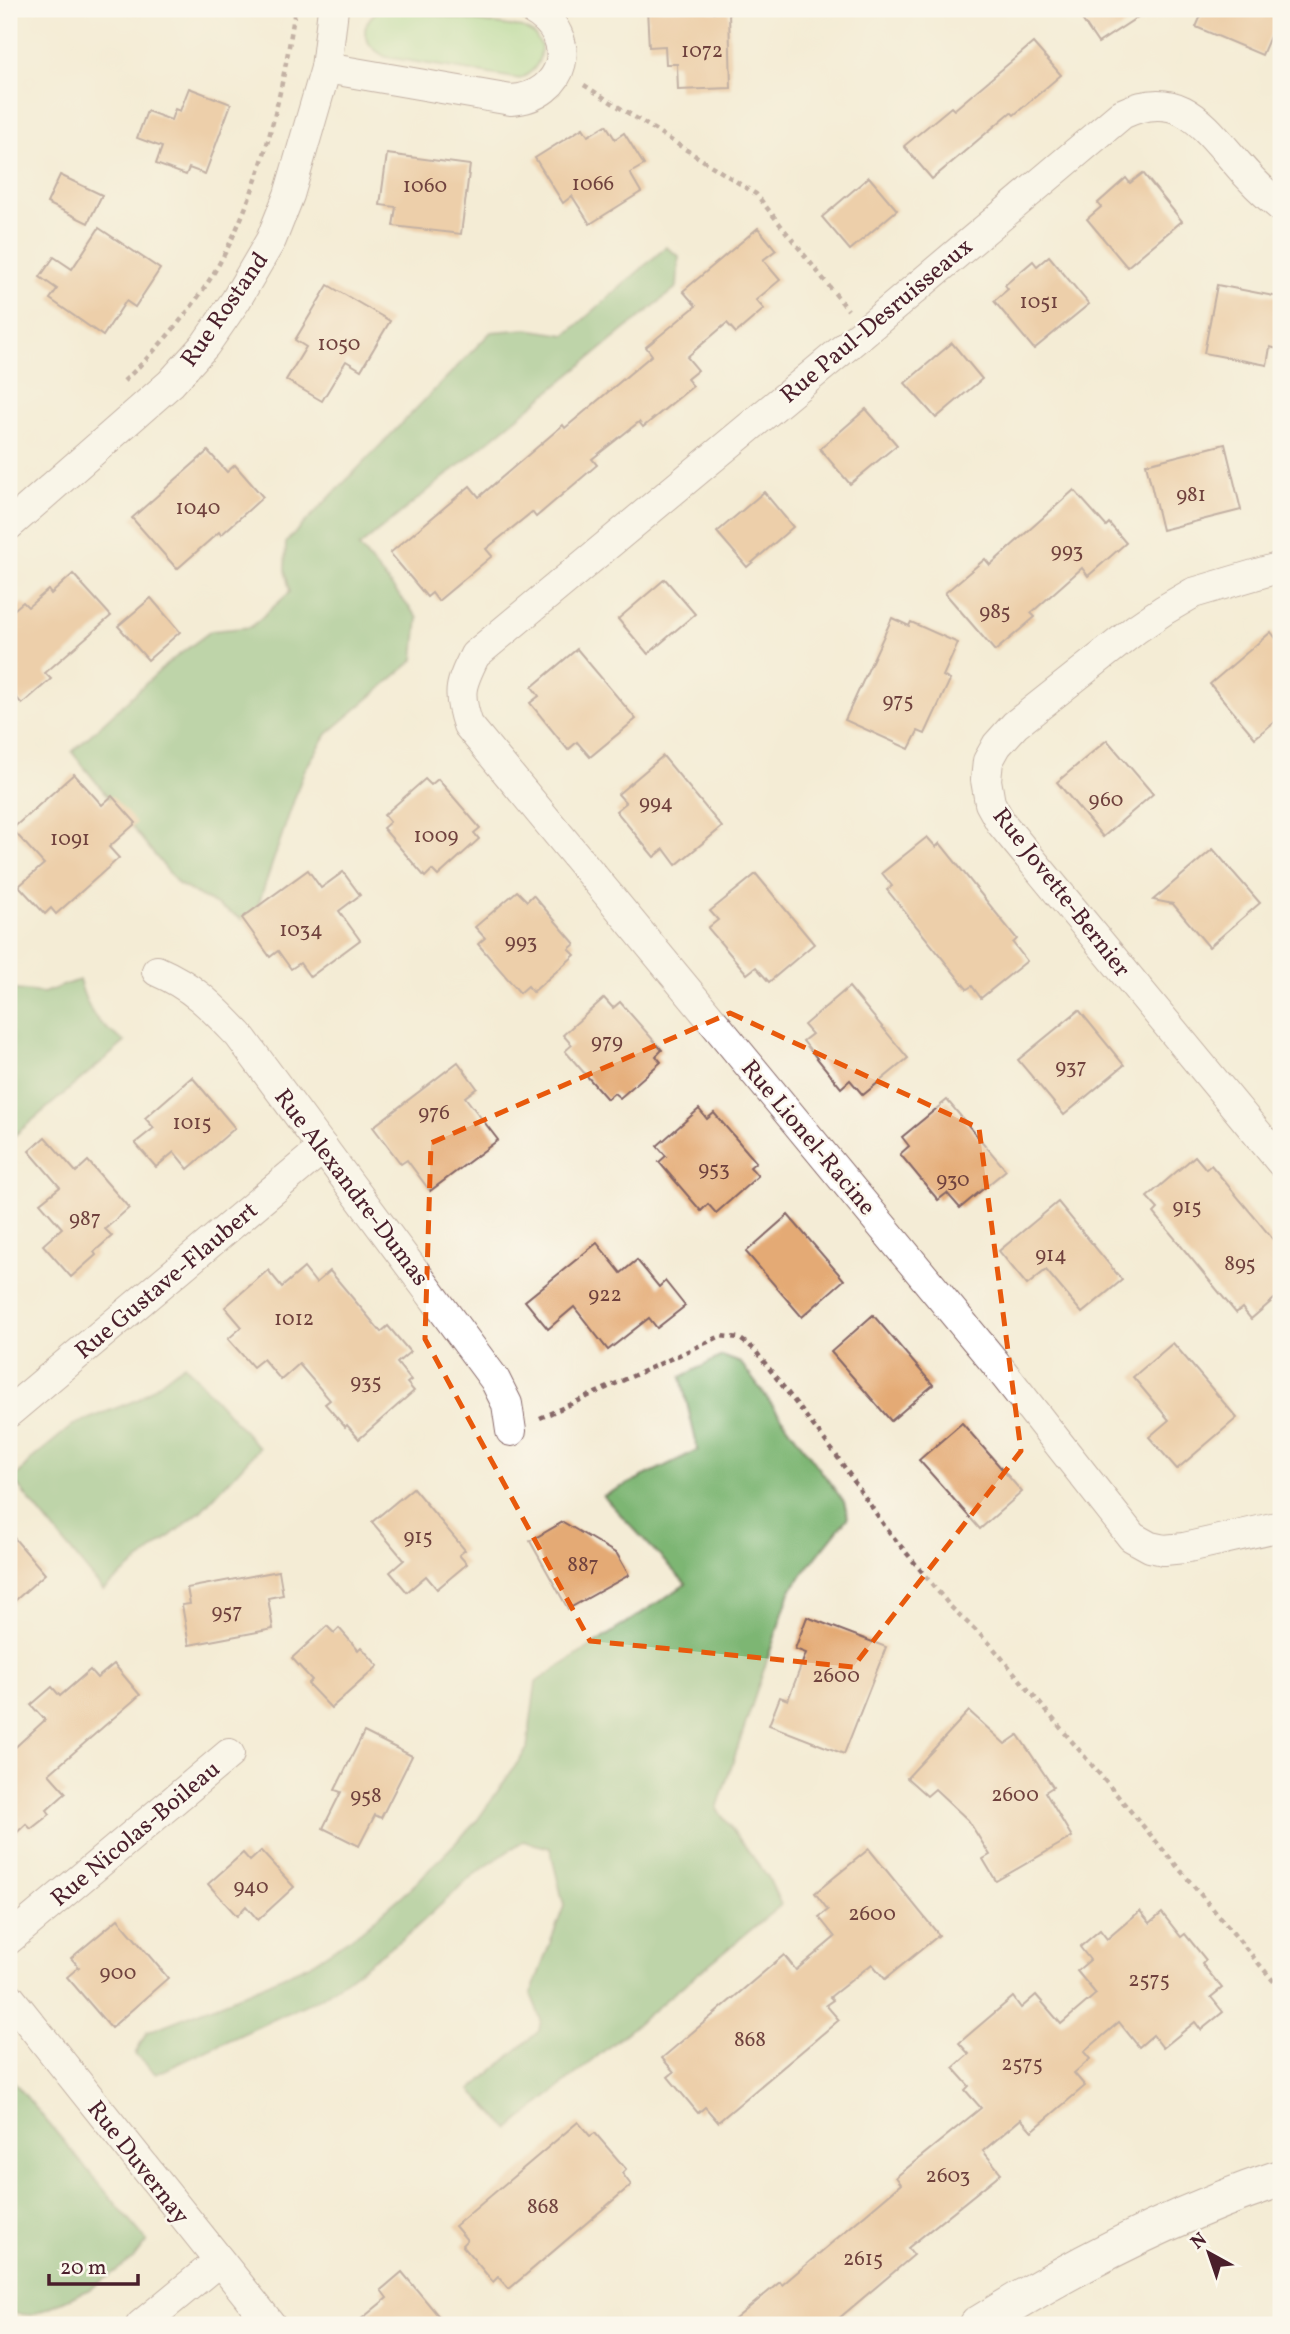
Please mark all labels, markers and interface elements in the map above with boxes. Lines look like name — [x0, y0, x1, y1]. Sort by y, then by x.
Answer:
house number: 1072 — [681, 37, 723, 66]
house number: 1066 — [572, 170, 614, 199]
house number: 1060 — [403, 172, 447, 201]
street label: Rue Paul-Desruisseaux — [774, 231, 981, 412]
street label: Rue Rostand — [173, 246, 278, 375]
house number: 1051 — [1020, 288, 1058, 317]
house number: 1050 — [318, 330, 360, 359]
house number: 981 — [1176, 481, 1206, 510]
house number: 1040 — [176, 494, 220, 523]
house number: 993 — [1051, 537, 1083, 566]
house number: 985 — [979, 598, 1011, 627]
house number: 975 — [882, 687, 914, 716]
house number: 960 — [1089, 786, 1124, 815]
house number: 994 — [639, 789, 673, 818]
street label: Rue Jovette-Bernier — [983, 801, 1137, 985]
house number: 1009 — [414, 822, 459, 851]
house number: 1091 — [50, 825, 90, 854]
house number: 1034 — [279, 916, 323, 945]
house number: 993 — [505, 928, 537, 957]
house number: 979 — [591, 1028, 623, 1057]
street label: Rue Lionel-Racine — [732, 1053, 883, 1223]
house number: 937 — [1055, 1053, 1087, 1082]
street label: Rue Alexandre-Dumas — [265, 1082, 436, 1294]
house number: 976 — [418, 1099, 450, 1128]
house number: 1015 — [172, 1109, 212, 1138]
house number: 953 — [698, 1155, 730, 1184]
house number: 930 — [936, 1166, 970, 1195]
house number: 915 — [1172, 1193, 1202, 1222]
street label: Rue Gustave-Flaubert — [68, 1195, 266, 1368]
house number: 987 — [69, 1205, 101, 1234]
house number: 914 — [1035, 1241, 1067, 1270]
house number: 895 — [1224, 1250, 1256, 1279]
house number: 922 — [588, 1281, 622, 1310]
house number: 1012 — [274, 1305, 314, 1334]
house number: 935 — [350, 1368, 382, 1397]
house number: 915 — [403, 1523, 433, 1552]
house number: 887 — [567, 1551, 599, 1580]
house number: 957 — [212, 1598, 242, 1627]
house number: 2600 — [812, 1662, 860, 1691]
street label: Rue Nicolas-Boileau — [44, 1753, 228, 1916]
house number: 2600 — [991, 1781, 1039, 1810]
house number: 958 — [350, 1782, 382, 1811]
house number: 940 — [233, 1873, 269, 1902]
house number: 2600 — [848, 1900, 896, 1929]
house number: 900 — [100, 1959, 136, 1988]
house number: 2575 — [1128, 1966, 1170, 1995]
house number: 868 — [734, 2026, 766, 2055]
house number: 2575 — [1001, 2050, 1043, 2079]
street label: Rue Duvernay — [78, 2094, 197, 2232]
house number: 2603 — [926, 2162, 970, 2191]
house number: 868 — [527, 2193, 559, 2222]
north arrow — [1174, 2218, 1244, 2288]
text: N — [1186, 2227, 1213, 2256]
scale bar — [49, 2243, 138, 2287]
house number: 2615 — [843, 2245, 883, 2274]
text: 20 m — [60, 2254, 106, 2283]

